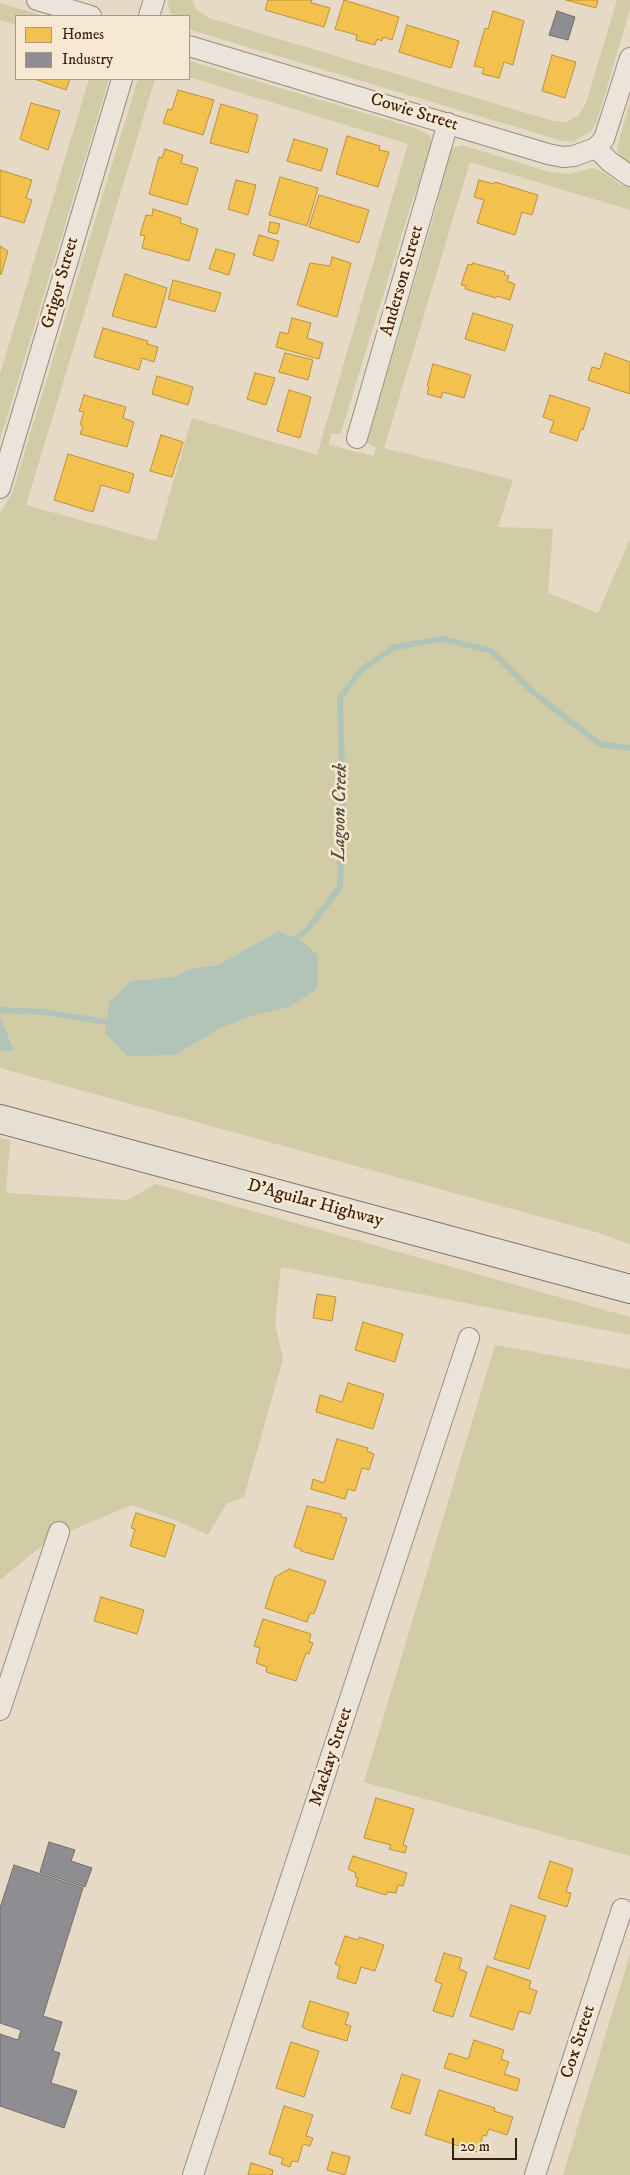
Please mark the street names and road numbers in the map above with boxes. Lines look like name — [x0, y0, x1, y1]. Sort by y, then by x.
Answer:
street label: Cowie Street — [367, 89, 461, 137]
street label: Anderson Street — [377, 223, 429, 339]
street label: Grigor Street — [38, 235, 84, 331]
street label: D'Aguilar Highway — [245, 1175, 385, 1233]
street label: Mackay Street — [306, 1705, 358, 1809]
street label: Cox Street — [557, 2003, 601, 2081]

